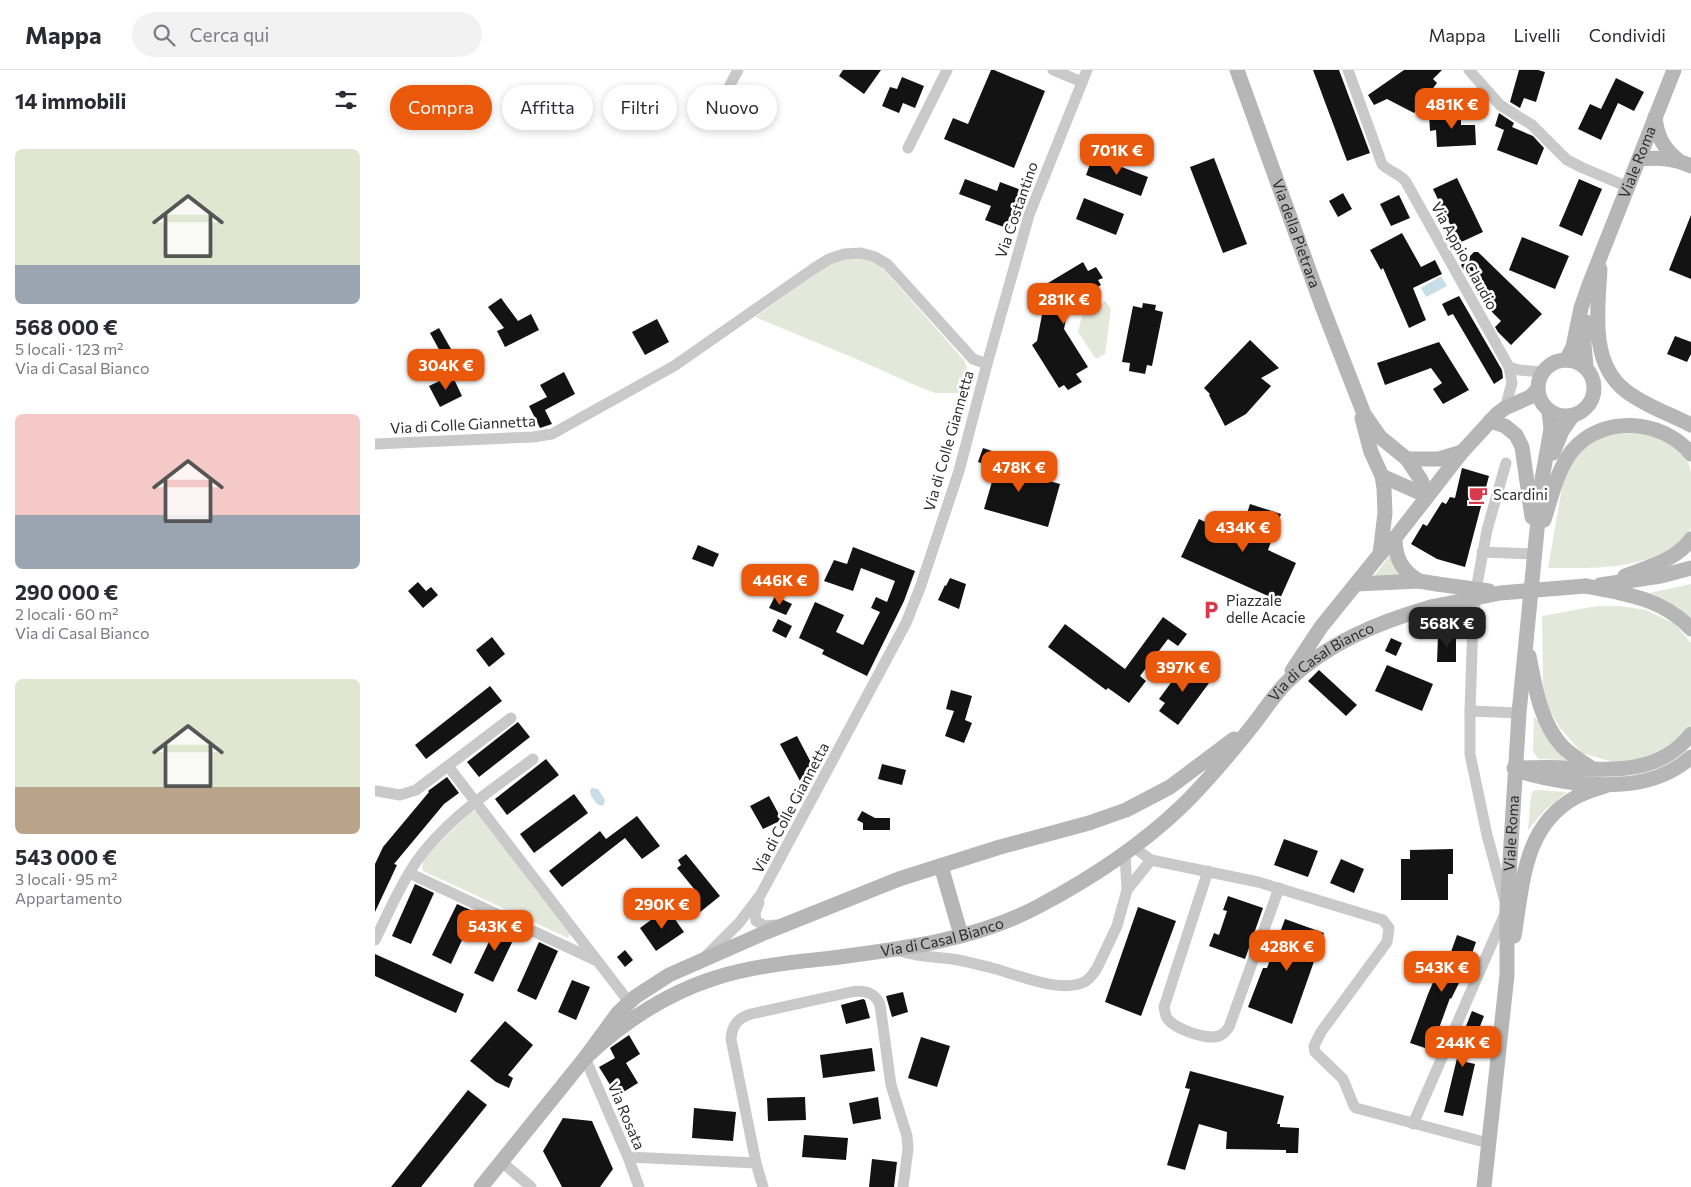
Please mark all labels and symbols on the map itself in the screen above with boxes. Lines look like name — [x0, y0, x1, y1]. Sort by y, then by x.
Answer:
pin: 481K € — [1411, 88, 1493, 130]
street label: Viale Roma — [1614, 123, 1659, 201]
pin: 701K € — [1076, 134, 1158, 176]
street label: Via Costantino — [991, 159, 1041, 260]
street label: Via della Pietrara — [1269, 176, 1325, 290]
street label: Via Appio Claudio — [1428, 198, 1502, 313]
pin: 281K € — [1023, 282, 1105, 325]
pin: 304K € — [405, 348, 487, 391]
street label: Via di Colle Giannetta — [919, 368, 977, 513]
street label: Via di Colle Giannetta — [390, 411, 536, 437]
pin: 478K € — [978, 450, 1060, 493]
cafe icon: Scardini — [1467, 484, 1489, 506]
place label: Scardini — [1493, 485, 1548, 503]
pin: 434K € — [1202, 510, 1284, 553]
pin: 446K € — [739, 564, 821, 606]
place label: Piazzale delle Acacie — [1226, 591, 1306, 626]
parking icon: Piazzale delle Acacie — [1200, 599, 1222, 621]
pin: 568K € — [1406, 606, 1488, 649]
street label: Via di Casal Bianco — [1264, 618, 1376, 705]
pin: 397K € — [1142, 650, 1224, 693]
street label: Via di Colle Giannetta — [748, 739, 832, 876]
street label: Viale Roma — [1499, 795, 1522, 872]
pin: 290K € — [621, 888, 703, 930]
pin: 543K € — [454, 910, 536, 952]
street label: Via di Casal Bianco — [879, 913, 1006, 959]
pin: 428K € — [1246, 930, 1328, 972]
pin: 543K € — [1401, 950, 1483, 993]
pin: 244K € — [1422, 1026, 1504, 1068]
street label: Via Rosata — [605, 1079, 649, 1152]

